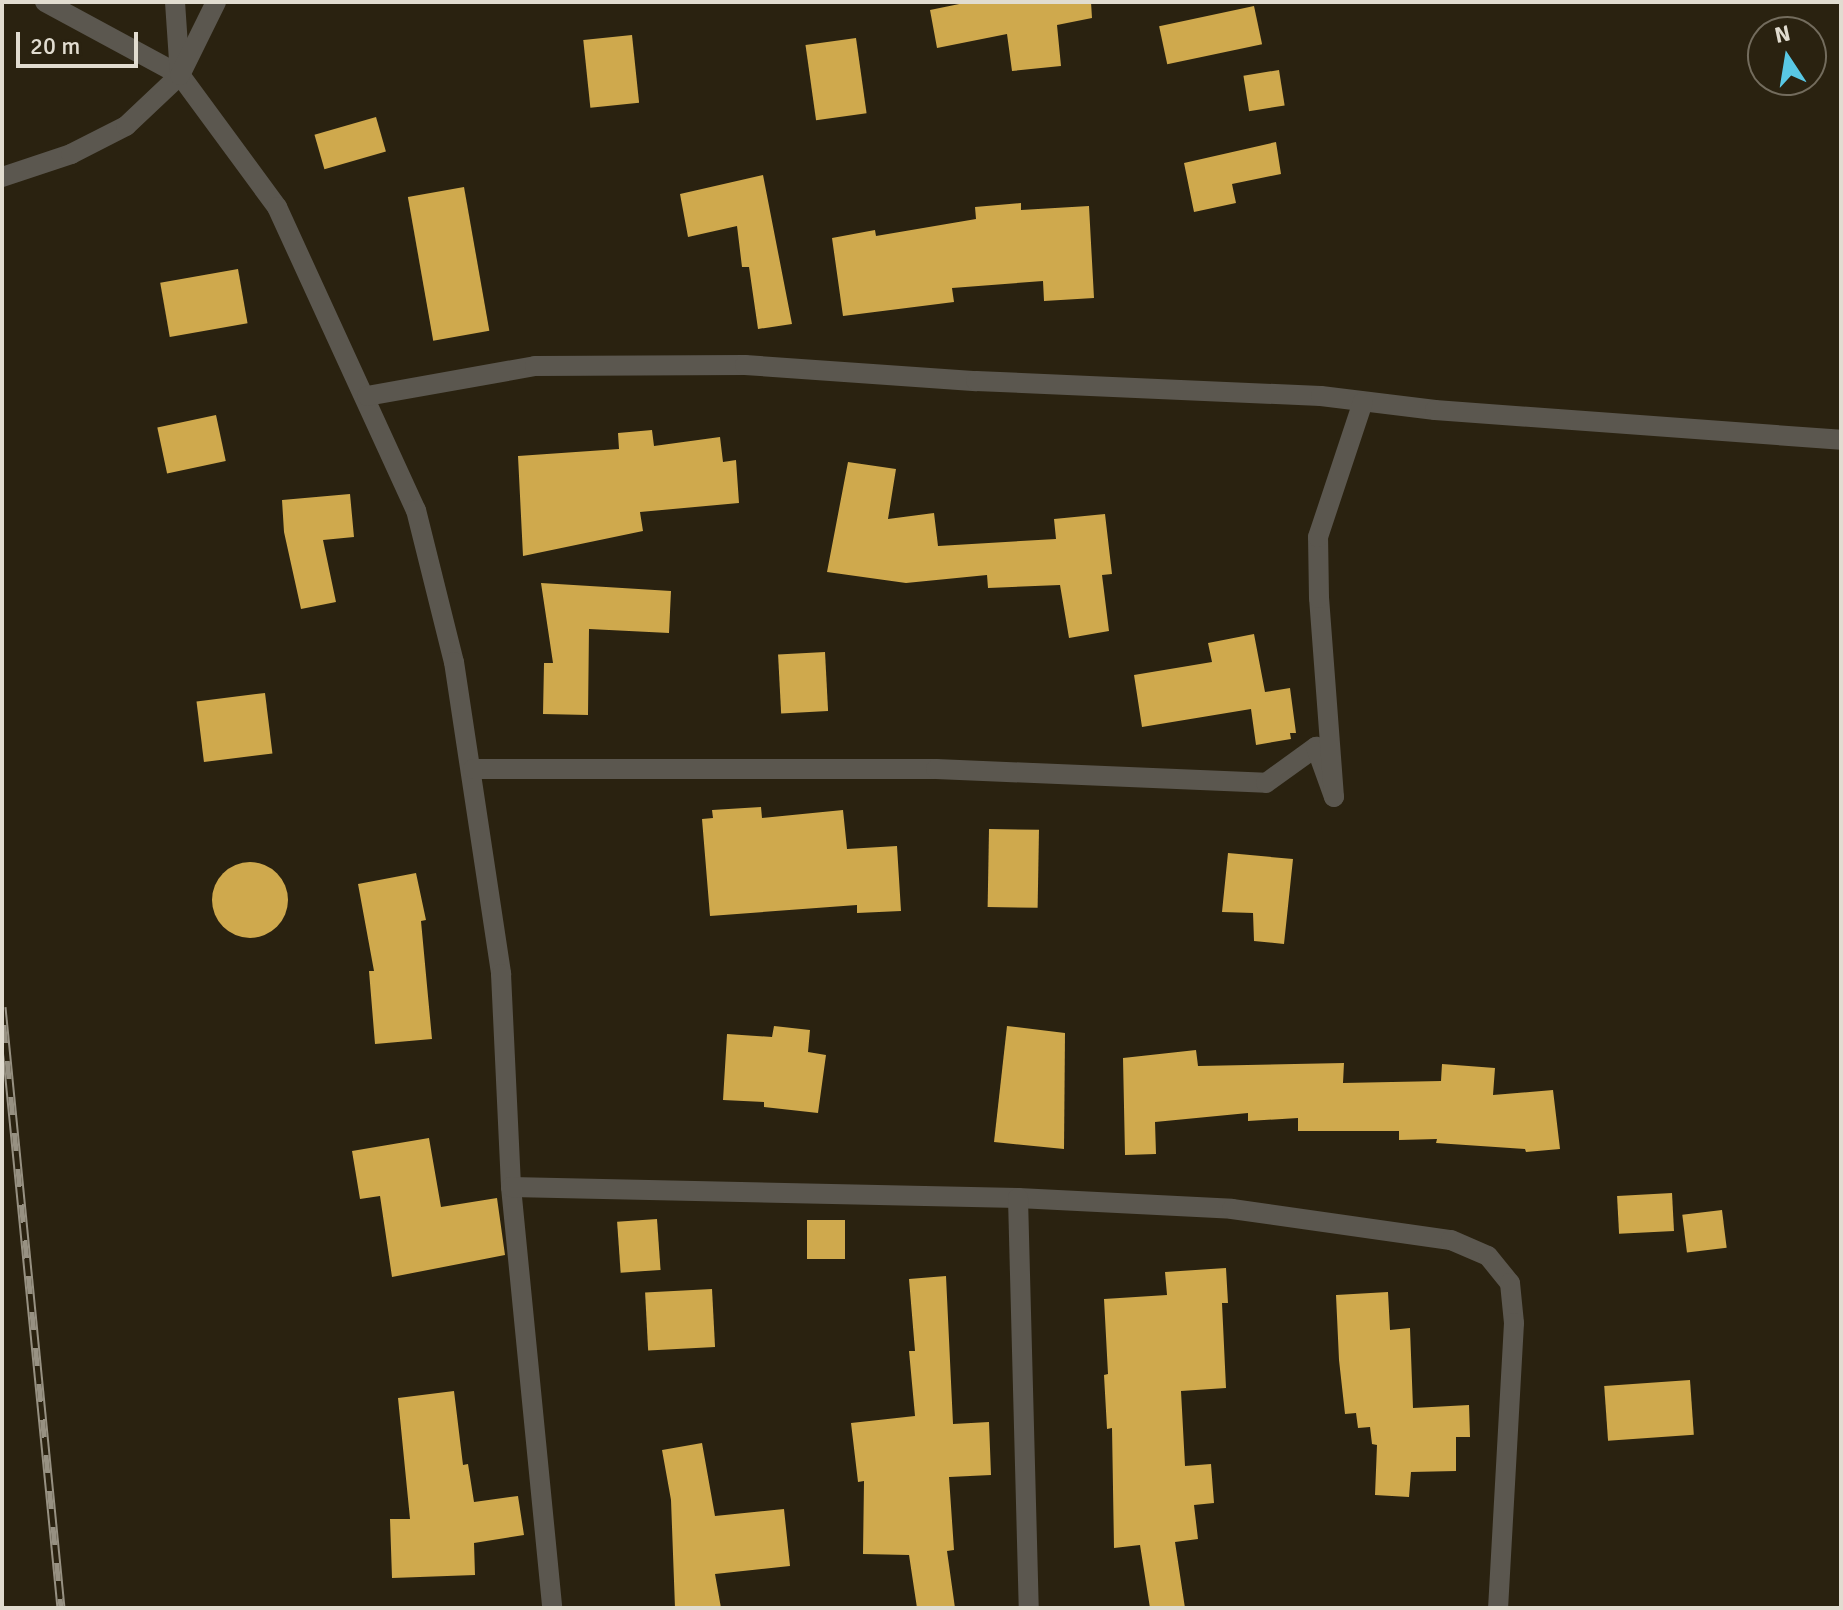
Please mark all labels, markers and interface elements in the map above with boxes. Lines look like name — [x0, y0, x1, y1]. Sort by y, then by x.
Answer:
scale bar — [20, 16, 142, 66]
north arrow — [1747, 16, 1827, 96]
text: N — [1772, 19, 1793, 49]
text: 20 m — [30, 31, 80, 61]

